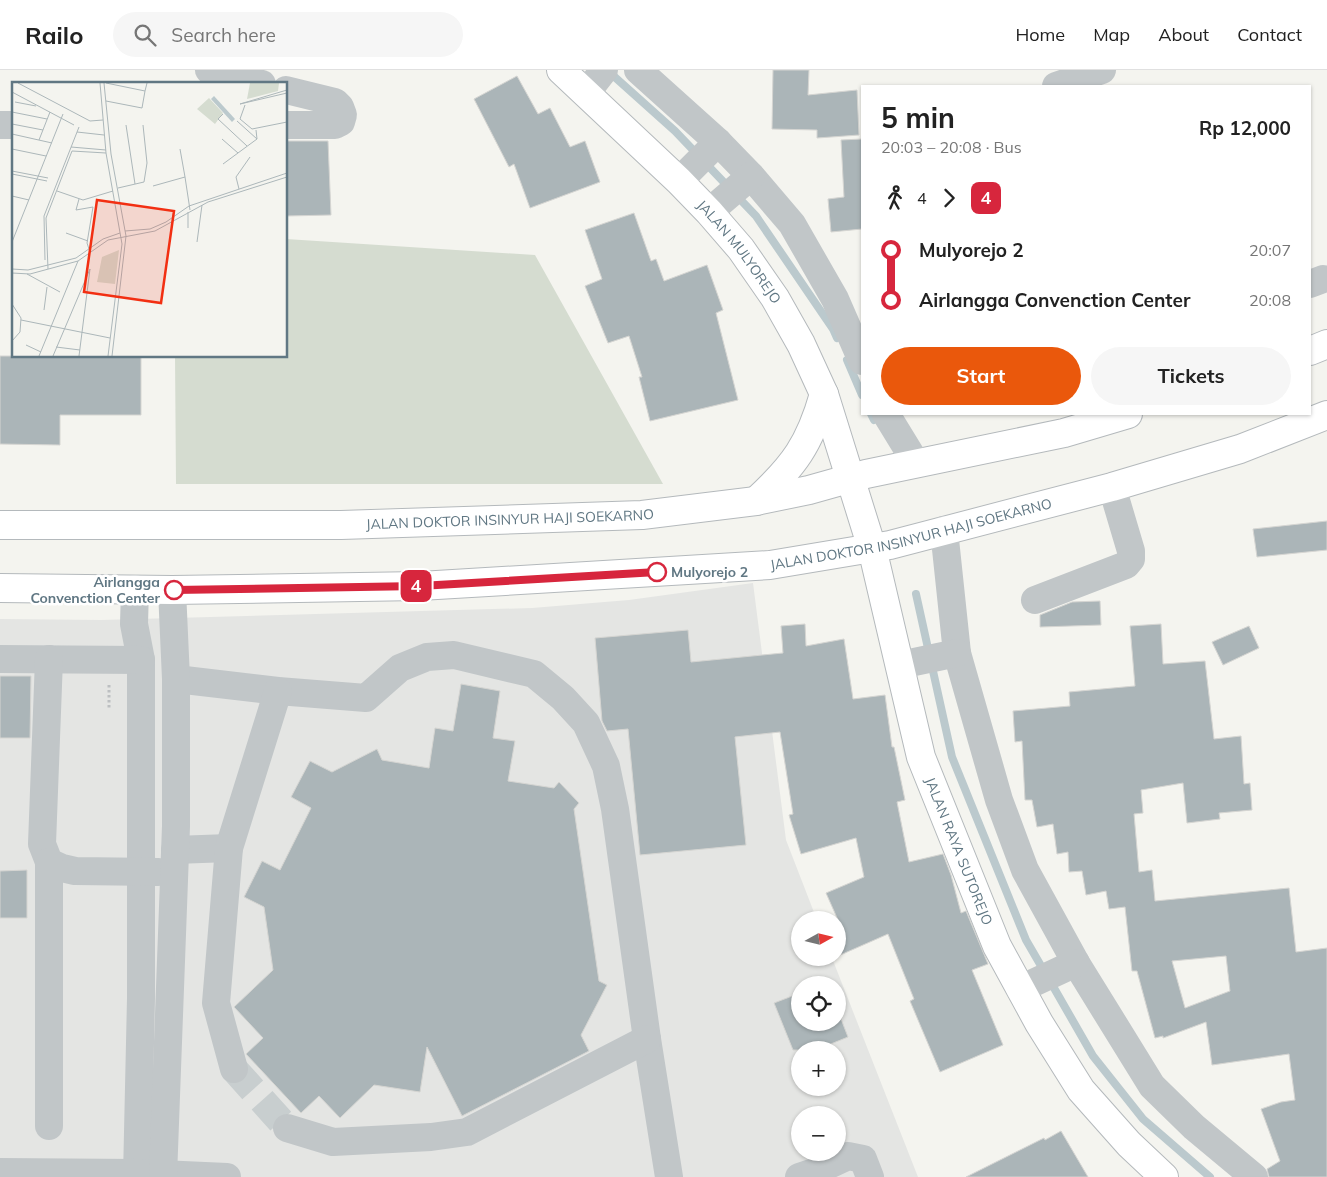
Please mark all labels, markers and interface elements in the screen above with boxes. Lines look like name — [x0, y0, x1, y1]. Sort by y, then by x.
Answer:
search box — [113, 12, 463, 57]
text: Railo — [25, 20, 83, 50]
icon: search — [131, 21, 159, 49]
text: Search here — [171, 23, 276, 47]
text: Home — [1015, 23, 1065, 46]
text: Map — [1093, 23, 1130, 46]
text: About — [1158, 23, 1209, 46]
text: Contact — [1237, 23, 1302, 46]
inset map — [12, 82, 288, 358]
text: 5 min — [881, 100, 955, 135]
text: Rp 12,000 — [1199, 116, 1291, 140]
text: 20:03 – 20:08 · Bus — [881, 137, 1022, 157]
icon: walk — [881, 184, 909, 212]
icon: forward — [935, 184, 963, 212]
text: 4 — [981, 186, 991, 209]
text: 4 — [917, 188, 927, 208]
street label: JALAN MULYOREJO — [693, 196, 785, 307]
text: Mulyorejo 2 — [919, 238, 1024, 262]
text: 20:07 — [1249, 240, 1291, 260]
text: Airlangga Convenction Center — [919, 288, 1190, 312]
text: 20:08 — [1249, 290, 1291, 310]
button: Start — [881, 347, 1081, 405]
button: Tickets — [1091, 347, 1291, 405]
street label: JALAN DOKTOR INSINYUR HAJI SOEKARNO — [769, 494, 1054, 574]
street label: JALAN DOKTOR INSINYUR HAJI SOEKARNO — [366, 505, 655, 533]
marker: Mulyorejo 2 — [647, 562, 667, 582]
place label: Mulyorejo 2 — [671, 563, 748, 581]
line badge: 4 — [400, 570, 432, 602]
place label: Airlangga Convenction Center — [30, 573, 160, 607]
text: 4 — [411, 574, 421, 597]
marker: Airlangga Convenction Center — [164, 580, 184, 600]
street label: JALAN RAYA SUTOREJO — [921, 774, 997, 928]
north arrow — [791, 911, 846, 966]
map controls — [791, 911, 846, 1161]
button: locate — [791, 976, 846, 1031]
button: + — [791, 1041, 846, 1096]
button: − — [791, 1106, 846, 1161]

